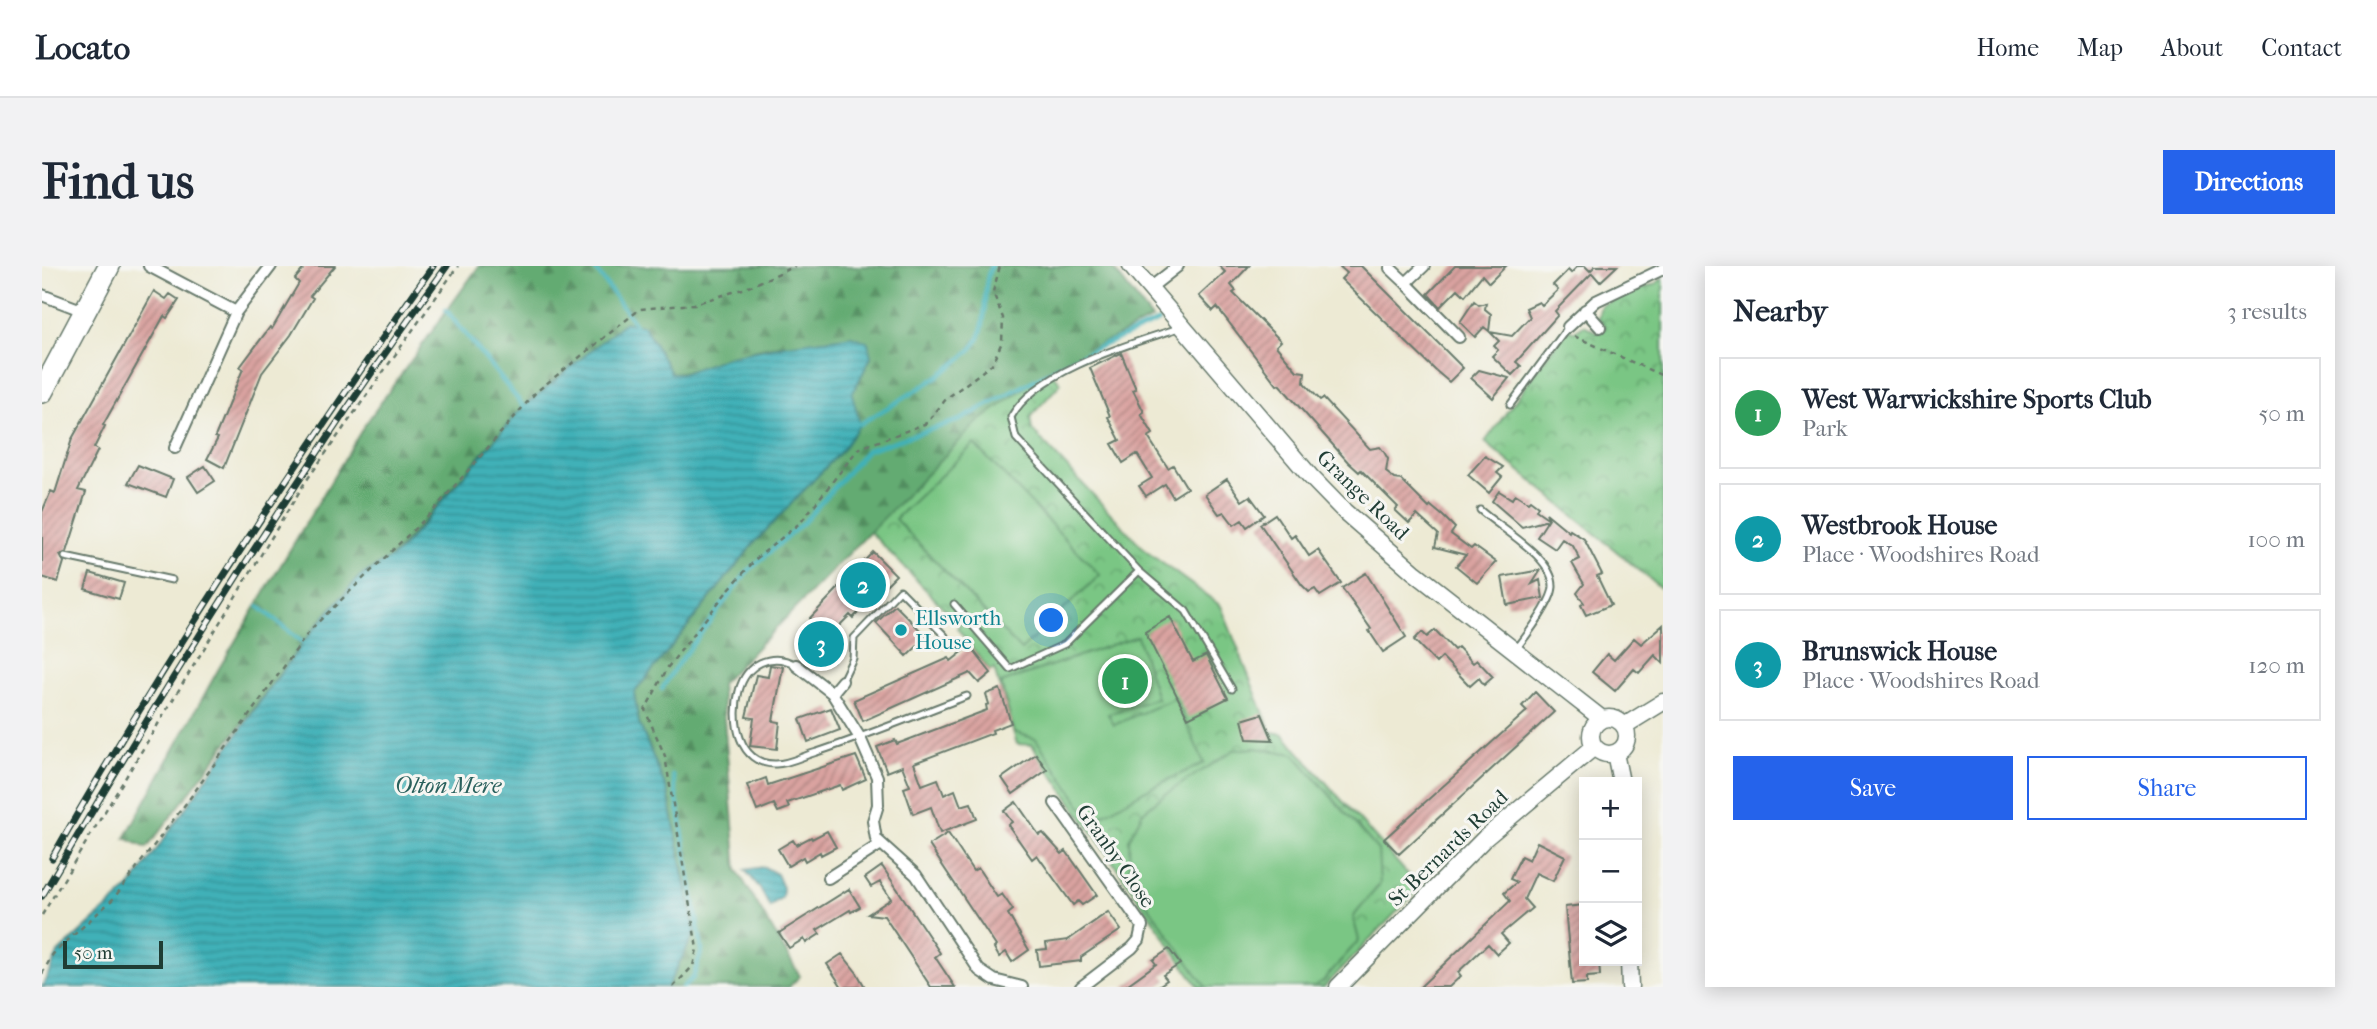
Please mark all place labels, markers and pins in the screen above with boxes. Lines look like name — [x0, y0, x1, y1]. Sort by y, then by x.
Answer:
pin: 2 — [840, 559, 886, 611]
place label: Ellsworth House — [915, 606, 1001, 654]
pin: 3 — [798, 618, 844, 670]
marker: Ellsworth House — [893, 622, 909, 638]
pin: 1 — [1102, 655, 1148, 707]

